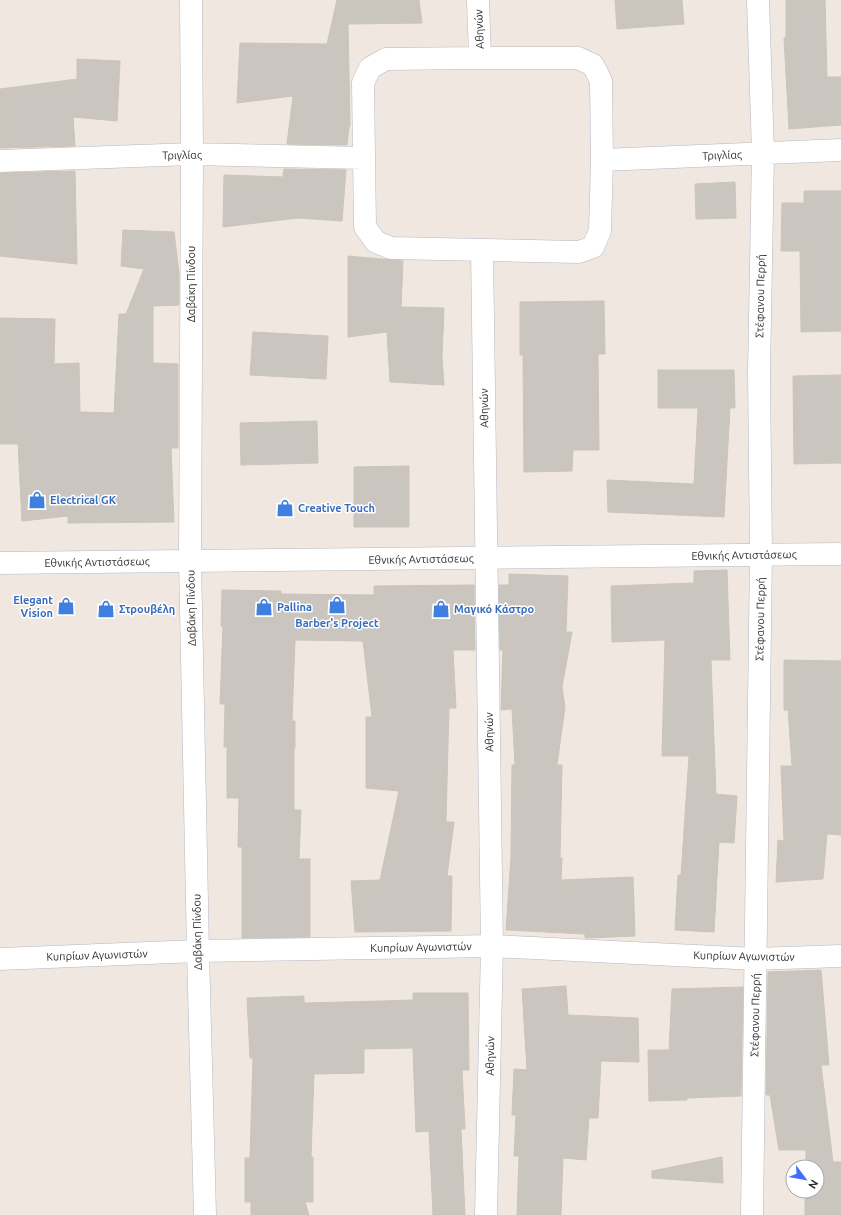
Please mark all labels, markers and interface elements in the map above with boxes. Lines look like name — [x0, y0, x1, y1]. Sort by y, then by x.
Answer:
street label: Αθηνών — [472, 8, 486, 49]
street label: Τριγλίας — [702, 148, 742, 163]
street label: Τριγλίας — [162, 149, 202, 162]
street label: Δαβάκη Πίνδου — [185, 246, 197, 322]
street label: Στέφανου Περρή — [753, 254, 767, 338]
street label: Αθηνών — [478, 387, 490, 428]
shop icon: Electrical GK — [27, 490, 47, 510]
place label: Electrical GK — [50, 494, 117, 506]
shop icon: Creative Touch — [275, 498, 295, 518]
place label: Creative Touch — [298, 502, 375, 514]
street label: Εθνικής Αντιστάσεως — [691, 548, 797, 563]
street label: Εθνικής Αντιστάσεως — [368, 552, 474, 567]
street label: Εθνικής Αντιστάσεως — [44, 555, 150, 570]
street label: Δαβάκη Πίνδου — [184, 570, 198, 646]
street label: Στέφανου Περρή — [753, 577, 767, 661]
place label: Elegant Vision — [13, 594, 53, 619]
shop icon: Barber's Project — [327, 595, 347, 615]
shop icon: Elegant Vision — [56, 596, 76, 616]
shop icon: Pallina — [254, 597, 274, 617]
shop icon: Στρουβέλη — [96, 599, 116, 619]
shop icon: Μαγικό Κάστρο — [431, 599, 451, 619]
place label: Pallina — [277, 601, 312, 613]
place label: Στρουβέλη — [119, 603, 175, 615]
place label: Μαγικό Κάστρο — [454, 603, 534, 615]
place label: Barber's Project — [295, 617, 379, 629]
street label: Αθηνών — [483, 711, 495, 752]
street label: Δαβάκη Πίνδου — [190, 894, 204, 970]
street label: Κυπρίων Αγωνιστών — [370, 940, 473, 954]
street label: Κυπρίων Αγωνιστών — [46, 947, 149, 963]
street label: Κυπρίων Αγωνιστών — [693, 949, 796, 963]
street label: Στέφανου Περρή — [748, 973, 762, 1057]
street label: Αθηνών — [484, 1035, 496, 1076]
north arrow — [785, 1159, 825, 1199]
text: N — [806, 1178, 821, 1191]

